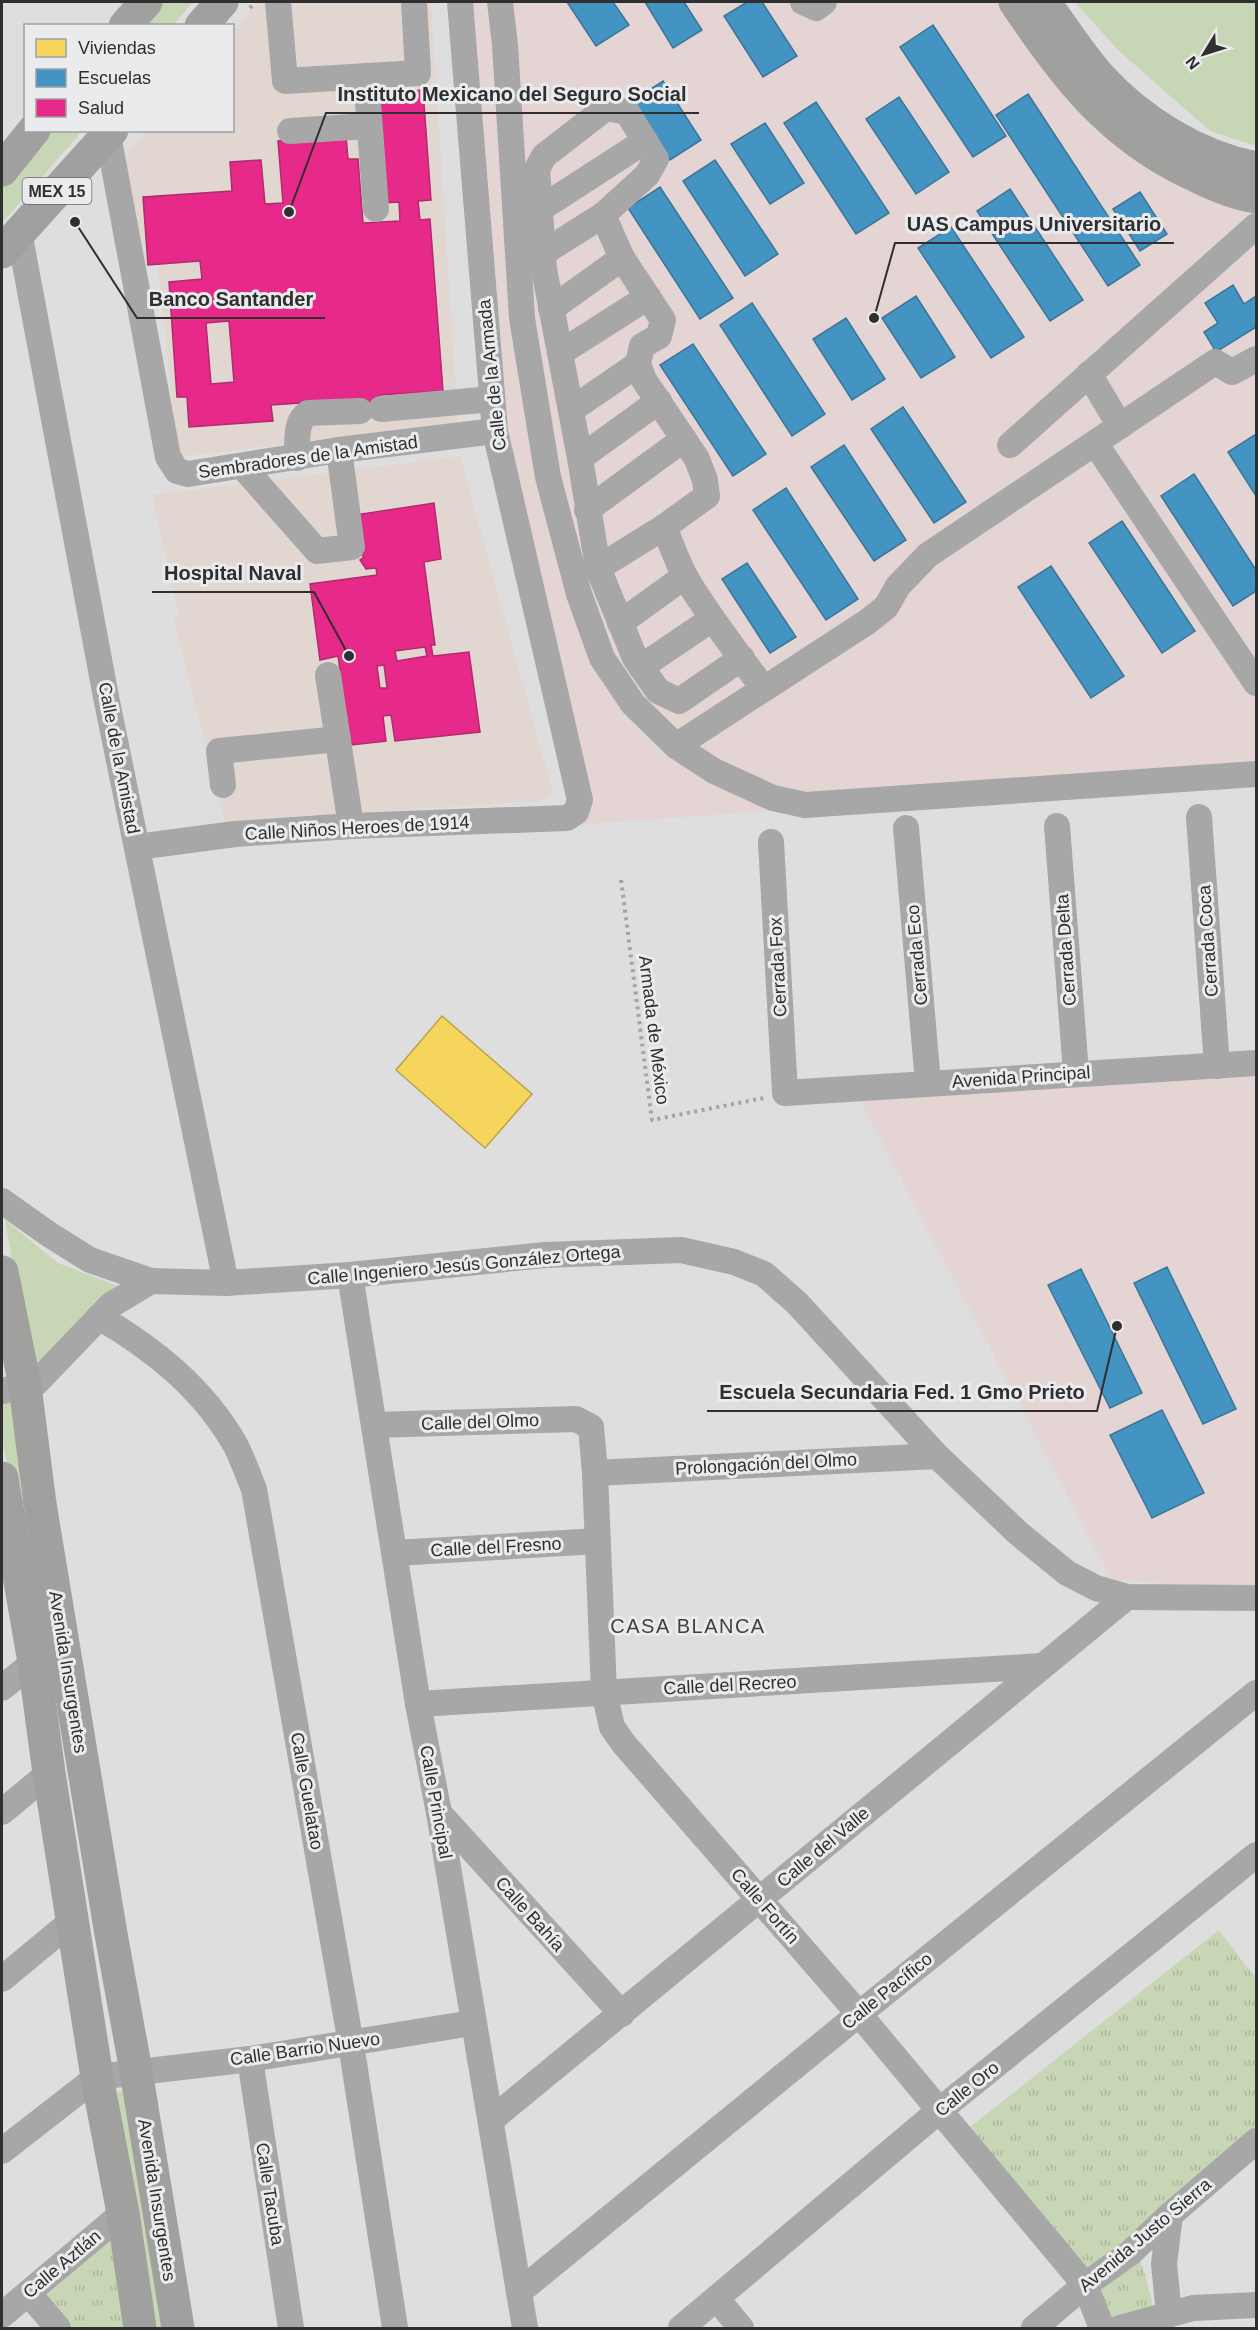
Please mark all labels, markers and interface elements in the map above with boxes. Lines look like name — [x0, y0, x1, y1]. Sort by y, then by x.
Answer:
legend — [24, 24, 234, 132]
north arrow — [1174, 24, 1234, 84]
text: Viviendas — [78, 38, 156, 58]
text: N — [1182, 53, 1203, 73]
text: Escuelas — [78, 68, 151, 88]
callout: Instituto Mexicano del Seguro Social — [326, 75, 699, 113]
text: Instituto Mexicano del Seguro Social — [338, 83, 686, 105]
text: Salud — [78, 98, 124, 118]
road number: MEX 15 — [22, 178, 92, 204]
callout: UAS Campus Universitario — [895, 205, 1174, 243]
text: UAS Campus Universitario — [907, 213, 1161, 235]
callout: Banco Santander — [137, 280, 325, 318]
text: Banco Santander — [149, 288, 313, 310]
street label: Calle de la Armada — [474, 297, 510, 452]
street label: Sembradores de la Amistad — [197, 432, 419, 482]
callout: Hospital Naval — [152, 554, 314, 592]
text: Hospital Naval — [164, 562, 302, 584]
street label: Calle de la Amistad — [94, 680, 144, 836]
street label: Calle Niños Heroes de 1914 — [244, 812, 470, 844]
street label: Cerrada Coca — [1194, 883, 1222, 998]
street label: Cerrada Delta — [1052, 892, 1080, 1007]
street label: Cerrada Eco — [903, 904, 931, 1006]
street label: Cerrada Fox — [765, 917, 791, 1017]
street label: Armada de México — [635, 954, 673, 1106]
street label: Avenida Principal — [951, 1062, 1091, 1092]
street label: Calle Ingeniero Jesús González Ortega — [307, 1241, 622, 1289]
callout: Escuela Secundaria Fed. 1 Gmo Prieto — [707, 1373, 1097, 1411]
text: Escuela Secundaria Fed. 1 Gmo Prieto — [719, 1381, 1085, 1403]
street label: Calle del Olmo — [421, 1410, 539, 1434]
street label: Prolongación del Olmo — [675, 1449, 857, 1479]
street label: Calle del Fresno — [430, 1534, 562, 1560]
street label: Avenida Insurgentes — [45, 1590, 91, 1754]
district label: CASA BLANCA — [610, 1615, 766, 1637]
street label: Calle del Recreo — [663, 1672, 797, 1698]
street label: Calle Guelatao — [287, 1731, 327, 1851]
street label: Calle Principal — [416, 1744, 456, 1860]
street label: Calle del Valle — [773, 1803, 873, 1891]
street label: Calle Fortín — [727, 1864, 803, 1948]
street label: Calle Bahía — [491, 1873, 569, 1956]
street label: Calle Pacífico — [838, 1949, 936, 2033]
street label: Calle Barrio Nuevo — [229, 2029, 381, 2069]
street label: Calle Oro — [931, 2057, 1003, 2121]
street label: Avenida Insurgentes — [134, 2118, 180, 2282]
street label: Calle Tacuba — [252, 2141, 288, 2248]
street label: Avenida Justo Sierra — [1075, 2173, 1216, 2296]
street label: Calle Aztlán — [19, 2226, 105, 2302]

